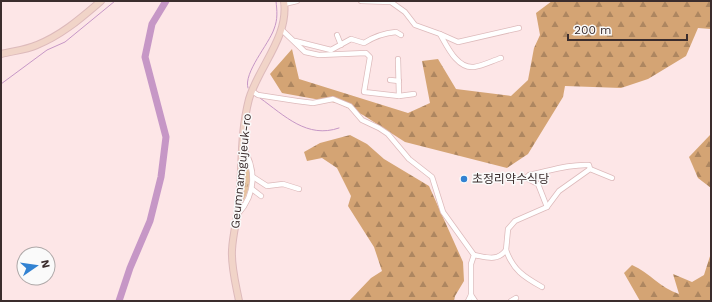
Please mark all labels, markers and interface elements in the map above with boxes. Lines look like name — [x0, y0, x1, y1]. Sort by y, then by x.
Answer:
scale bar — [568, 16, 687, 42]
text: 200 m — [574, 23, 611, 37]
street label: Geumnamgujeuk-ro — [228, 113, 254, 229]
place label: 초정리약수식당 — [472, 172, 549, 186]
marker: 초정리약수식당 — [459, 174, 469, 184]
north arrow — [16, 246, 56, 286]
text: N — [38, 258, 53, 269]

